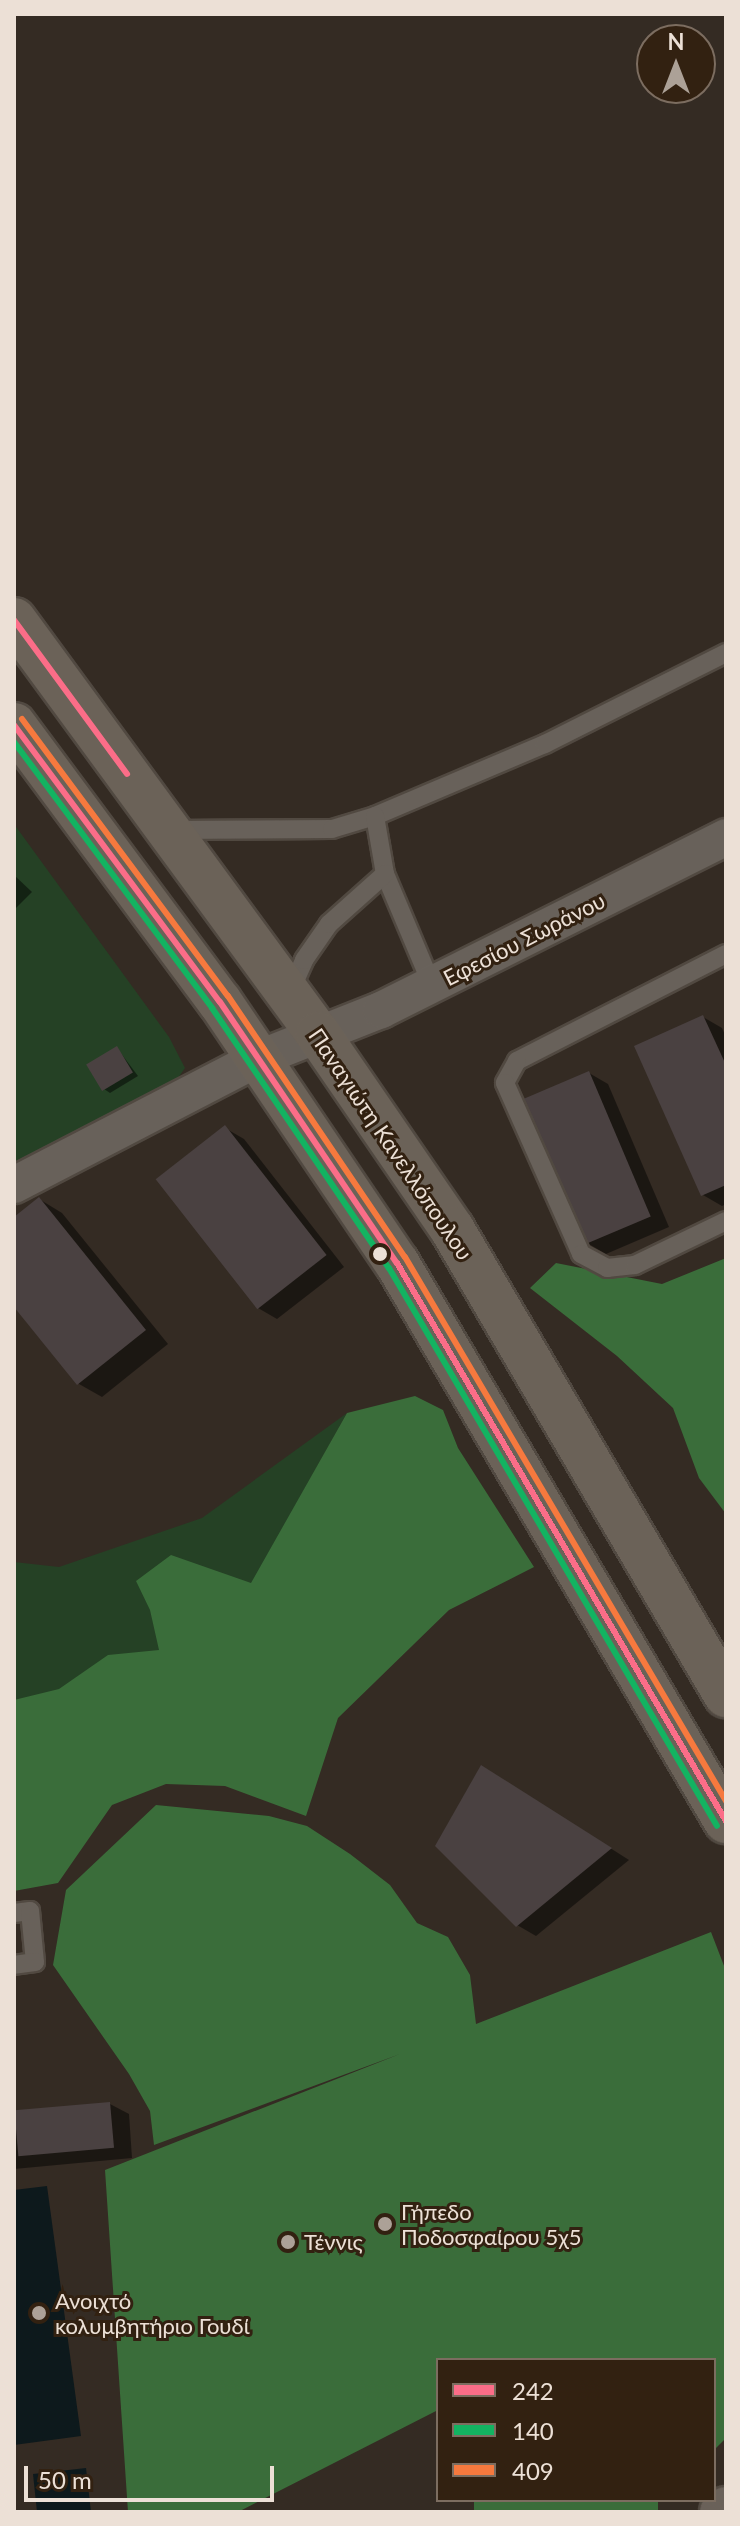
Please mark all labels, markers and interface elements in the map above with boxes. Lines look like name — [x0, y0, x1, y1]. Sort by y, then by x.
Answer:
north arrow — [636, 24, 716, 104]
text: N — [668, 28, 684, 55]
street label: Εφεσίου Σωράνου — [439, 887, 609, 991]
street label: Παναγιώτη Κανελλόπουλου — [304, 1023, 478, 1265]
unlabelled marker — [372, 1246, 388, 1262]
place label: Γήπεδο Ποδοσφαίρου 5χ5 — [401, 2198, 581, 2250]
marker: Γήπεδο Ποδοσφαίρου 5χ5 — [376, 2215, 394, 2233]
place label: Τέννις — [304, 2229, 363, 2255]
marker: Τέννις — [279, 2233, 297, 2251]
place label: Ανοιχτό κολυμβητήριο Γουδί — [55, 2287, 249, 2338]
marker: Ανοιχτό κολυμβητήριο Γουδί — [30, 2304, 48, 2322]
legend — [436, 2358, 716, 2502]
text: 242 — [512, 2376, 554, 2405]
text: 140 — [512, 2416, 554, 2445]
scale bar — [28, 2450, 278, 2500]
text: 409 — [512, 2456, 554, 2485]
text: 50 m — [38, 2465, 92, 2494]

